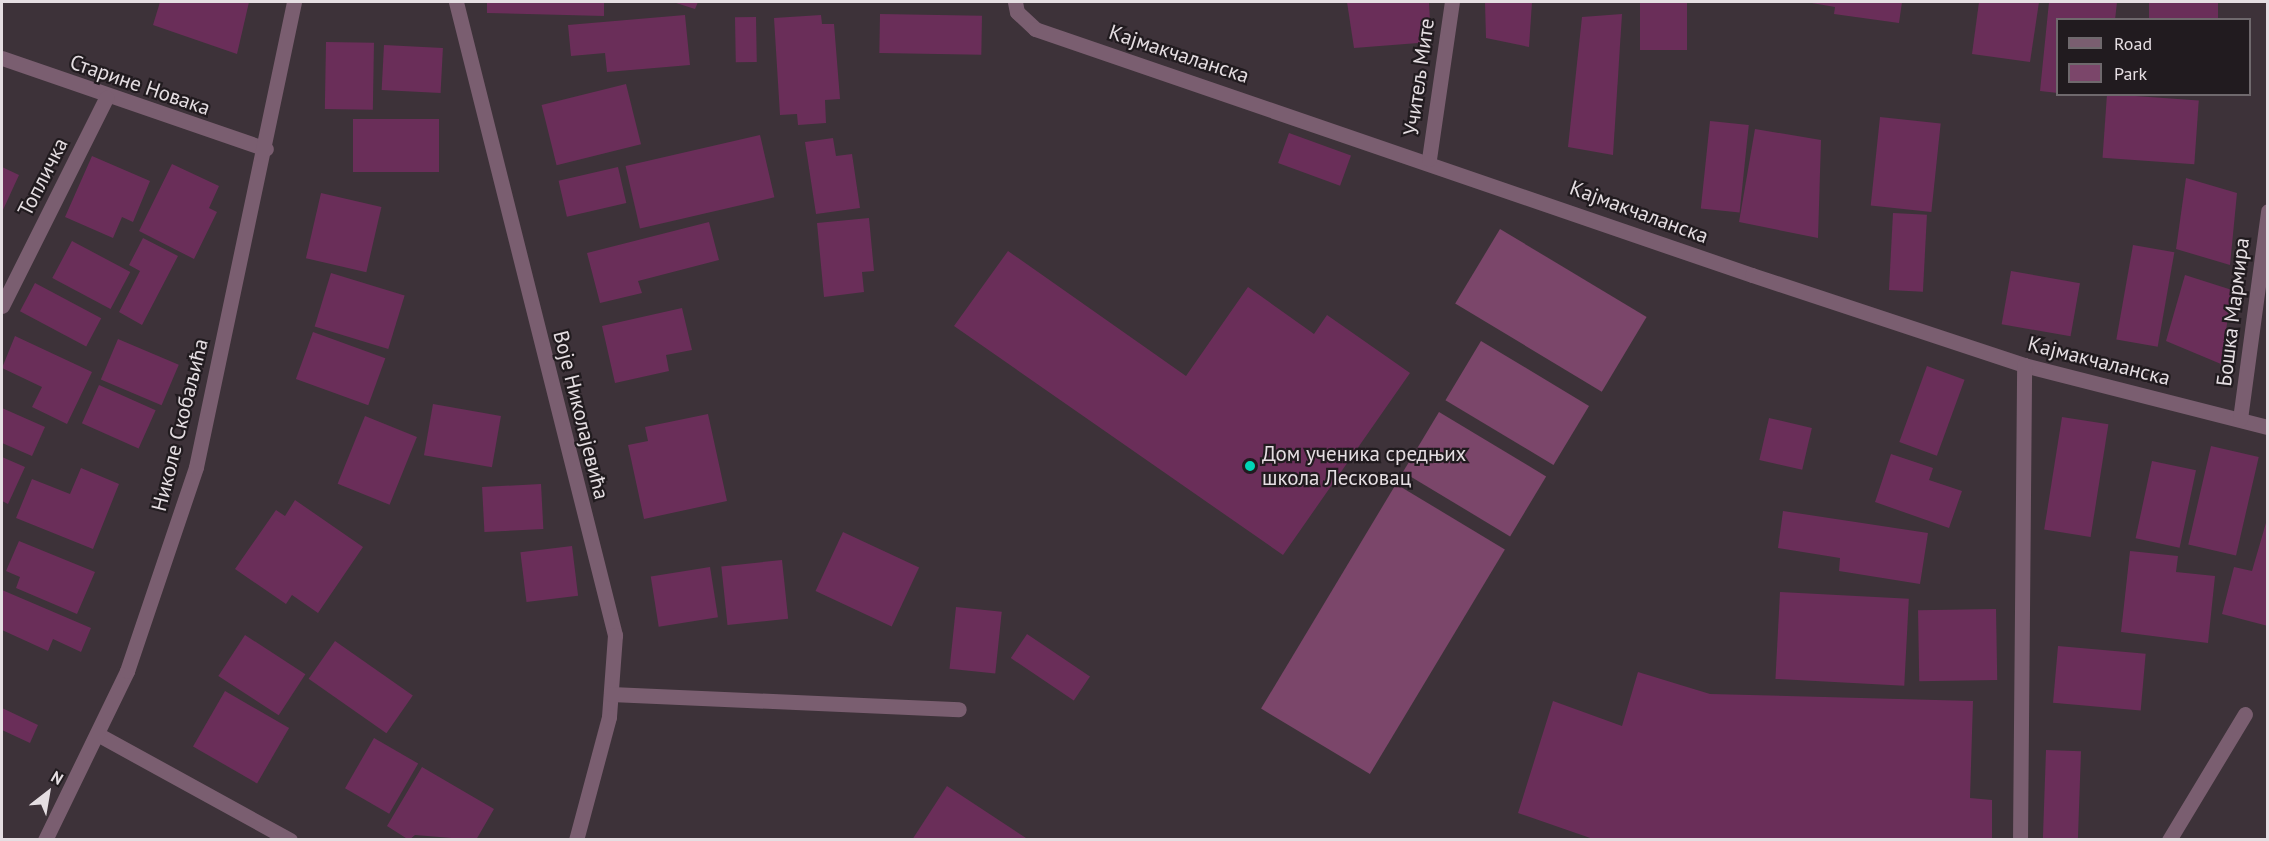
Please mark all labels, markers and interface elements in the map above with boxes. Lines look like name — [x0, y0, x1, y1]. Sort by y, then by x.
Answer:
street label: Учитељ Мите — [1398, 16, 1440, 138]
legend — [2056, 18, 2251, 96]
street label: Кајмакчаланска — [1106, 19, 1252, 89]
text: Road — [2114, 32, 2152, 55]
street label: Старине Новака — [67, 49, 213, 121]
text: Park — [2114, 62, 2147, 85]
street label: Топличка — [13, 134, 73, 220]
street label: Кајмакчаланска — [1566, 175, 1712, 249]
street label: Бошка Мармира — [2211, 236, 2255, 388]
street label: Воје Николајевића — [548, 328, 614, 502]
street label: Кајмакчаланска — [2025, 331, 2173, 391]
street label: Николе Скобаљића — [146, 336, 214, 514]
place label: Дом ученика средњих школа Лесковац — [1262, 441, 1466, 491]
marker: Дом ученика средњих школа Лесковац — [1243, 459, 1257, 473]
north arrow — [18, 763, 78, 823]
text: N — [48, 766, 67, 789]

